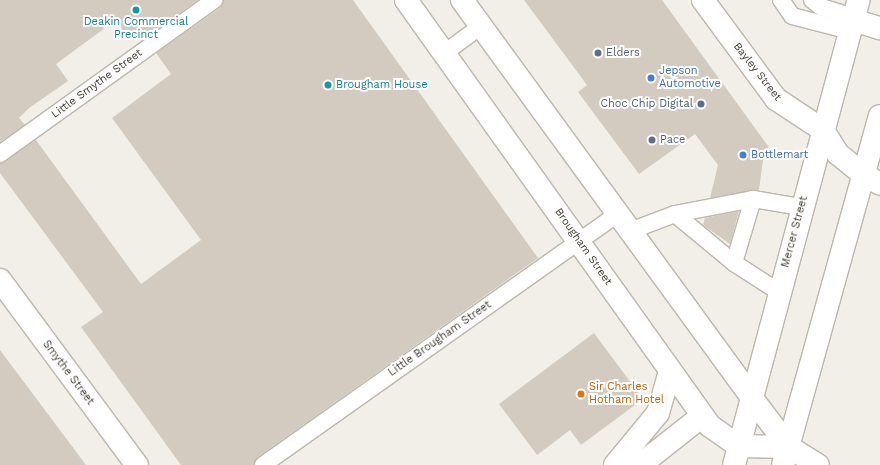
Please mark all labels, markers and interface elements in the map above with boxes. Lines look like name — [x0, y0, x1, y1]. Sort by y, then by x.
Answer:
marker: Deakin Commercial Precinct — [131, 5, 141, 15]
place label: Deakin Commercial Precinct — [84, 16, 188, 42]
street label: Bayley Street — [730, 40, 784, 104]
place label: Elders — [606, 46, 640, 60]
street label: Little Smythe Street — [49, 47, 145, 121]
marker: Elders — [593, 48, 603, 58]
place label: Jepson Automotive — [659, 65, 721, 91]
marker: Jepson Automotive — [646, 73, 656, 83]
place label: Brougham House — [336, 78, 428, 92]
marker: Brougham House — [323, 80, 333, 90]
place label: Choc Chip Digital — [600, 97, 693, 111]
marker: Choc Chip Digital — [696, 99, 706, 109]
place label: Pace — [660, 133, 685, 147]
marker: Pace — [647, 135, 657, 145]
place label: Bottlemart — [751, 148, 808, 162]
marker: Bottlemart — [738, 150, 748, 160]
street label: Mercer Street — [779, 195, 811, 269]
street label: Brougham Street — [551, 206, 615, 288]
street label: Little Brougham Street — [386, 298, 494, 380]
street label: Smythe Street — [39, 338, 97, 408]
place label: Sir Charles Hotham Hotel — [589, 381, 664, 407]
marker: Sir Charles Hotham Hotel — [576, 389, 586, 399]

